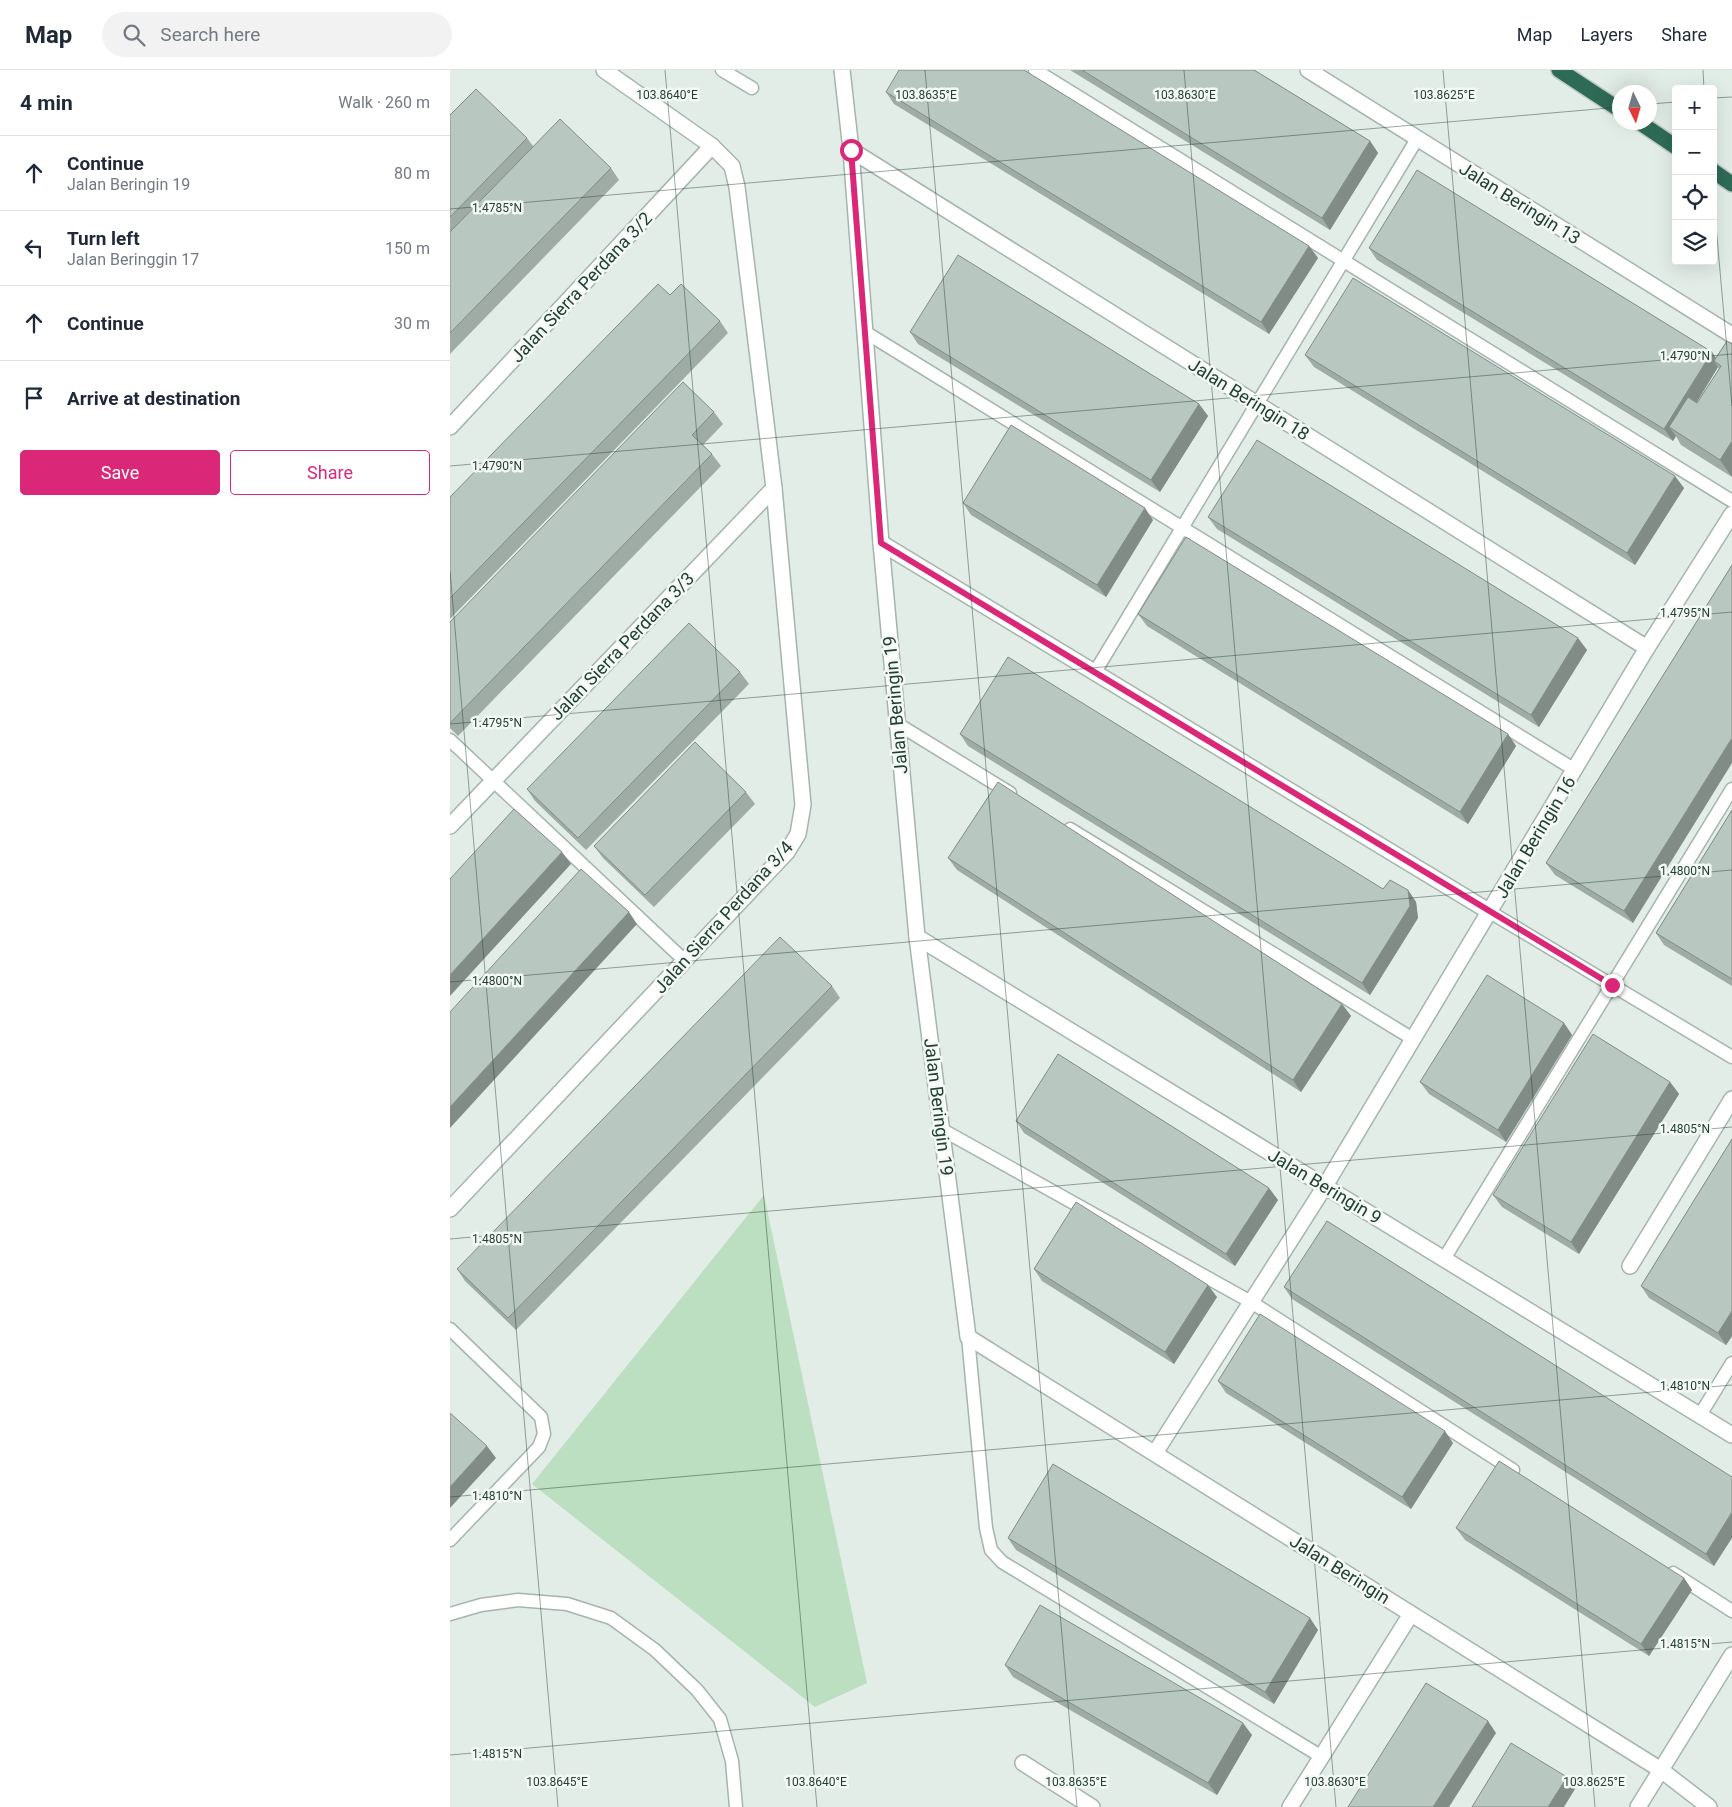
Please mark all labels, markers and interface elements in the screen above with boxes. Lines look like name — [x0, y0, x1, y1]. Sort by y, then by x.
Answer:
search box — [102, 12, 452, 57]
text: Map — [25, 21, 72, 49]
icon: search — [120, 21, 148, 49]
text: Search here — [160, 23, 260, 46]
text: Map — [1517, 24, 1552, 45]
text: Layers — [1580, 24, 1633, 45]
text: Share — [1661, 24, 1707, 45]
north arrow — [1612, 85, 1657, 130]
map controls — [1672, 85, 1717, 265]
button: + — [1672, 85, 1717, 130]
text: 103.8640°E — [636, 88, 698, 102]
text: 103.8635°E — [895, 88, 957, 102]
text: 103.8630°E — [1154, 88, 1216, 102]
text: 103.8625°E — [1413, 88, 1475, 102]
text: 4 min — [20, 91, 73, 115]
text: Walk · 260 m — [338, 93, 430, 112]
button: − — [1672, 130, 1717, 175]
route start — [840, 139, 863, 162]
text: Continue — [67, 152, 144, 175]
street label: Jalan Beringin 13 — [1456, 157, 1584, 249]
icon: ahead — [20, 159, 48, 187]
text: 80 m — [394, 164, 430, 183]
text: Jalan Beringin 19 — [67, 175, 190, 194]
button: locate — [1672, 175, 1717, 220]
text: 1.4785°N — [472, 201, 522, 215]
street label: Jalan Sierra Perdana 3/2 — [506, 208, 656, 366]
button: layers — [1672, 220, 1717, 265]
text: Turn left — [67, 227, 140, 250]
icon: left — [20, 234, 48, 262]
text: 150 m — [385, 239, 430, 258]
text: Jalan Beringgin 17 — [67, 250, 199, 269]
icon: ahead — [20, 309, 48, 337]
text: Continue — [67, 312, 144, 335]
text: 30 m — [394, 314, 430, 333]
text: 1.4790°N — [1660, 349, 1710, 363]
street label: Jalan Beringin 18 — [1185, 353, 1313, 445]
icon: arrive — [20, 384, 48, 412]
text: Arrive at destination — [67, 387, 240, 410]
button: Save — [20, 450, 220, 495]
button: Share — [230, 450, 430, 495]
text: 1.4790°N — [472, 459, 522, 473]
street label: Jalan Sierra Perdana 3/3 — [546, 568, 698, 724]
text: 1.4795°N — [1660, 606, 1710, 620]
street label: Jalan Beringin 19 — [878, 635, 912, 775]
text: 1.4795°N — [472, 716, 522, 730]
street label: Jalan Beringin 16 — [1490, 772, 1580, 902]
street label: Jalan Sierra Perdana 3/4 — [649, 837, 797, 997]
text: 1.4800°N — [1660, 864, 1710, 878]
text: 1.4800°N — [472, 974, 522, 988]
route end — [1601, 974, 1624, 997]
street label: Jalan Beringin 19 — [920, 1037, 958, 1177]
text: 1.4805°N — [1660, 1122, 1710, 1136]
street label: Jalan Beringin 9 — [1265, 1144, 1385, 1228]
text: 1.4805°N — [472, 1232, 522, 1246]
text: 1.4810°N — [1660, 1379, 1710, 1393]
text: 1.4810°N — [472, 1489, 522, 1503]
street label: Jalan Beringin — [1286, 1530, 1394, 1608]
text: 1.4815°N — [1660, 1637, 1710, 1651]
text: 1.4815°N — [472, 1747, 522, 1761]
text: 103.8645°E — [526, 1775, 588, 1789]
text: 103.8640°E — [785, 1775, 847, 1789]
text: 103.8635°E — [1045, 1775, 1107, 1789]
text: 103.8630°E — [1304, 1775, 1366, 1789]
text: 103.8625°E — [1563, 1775, 1625, 1789]

